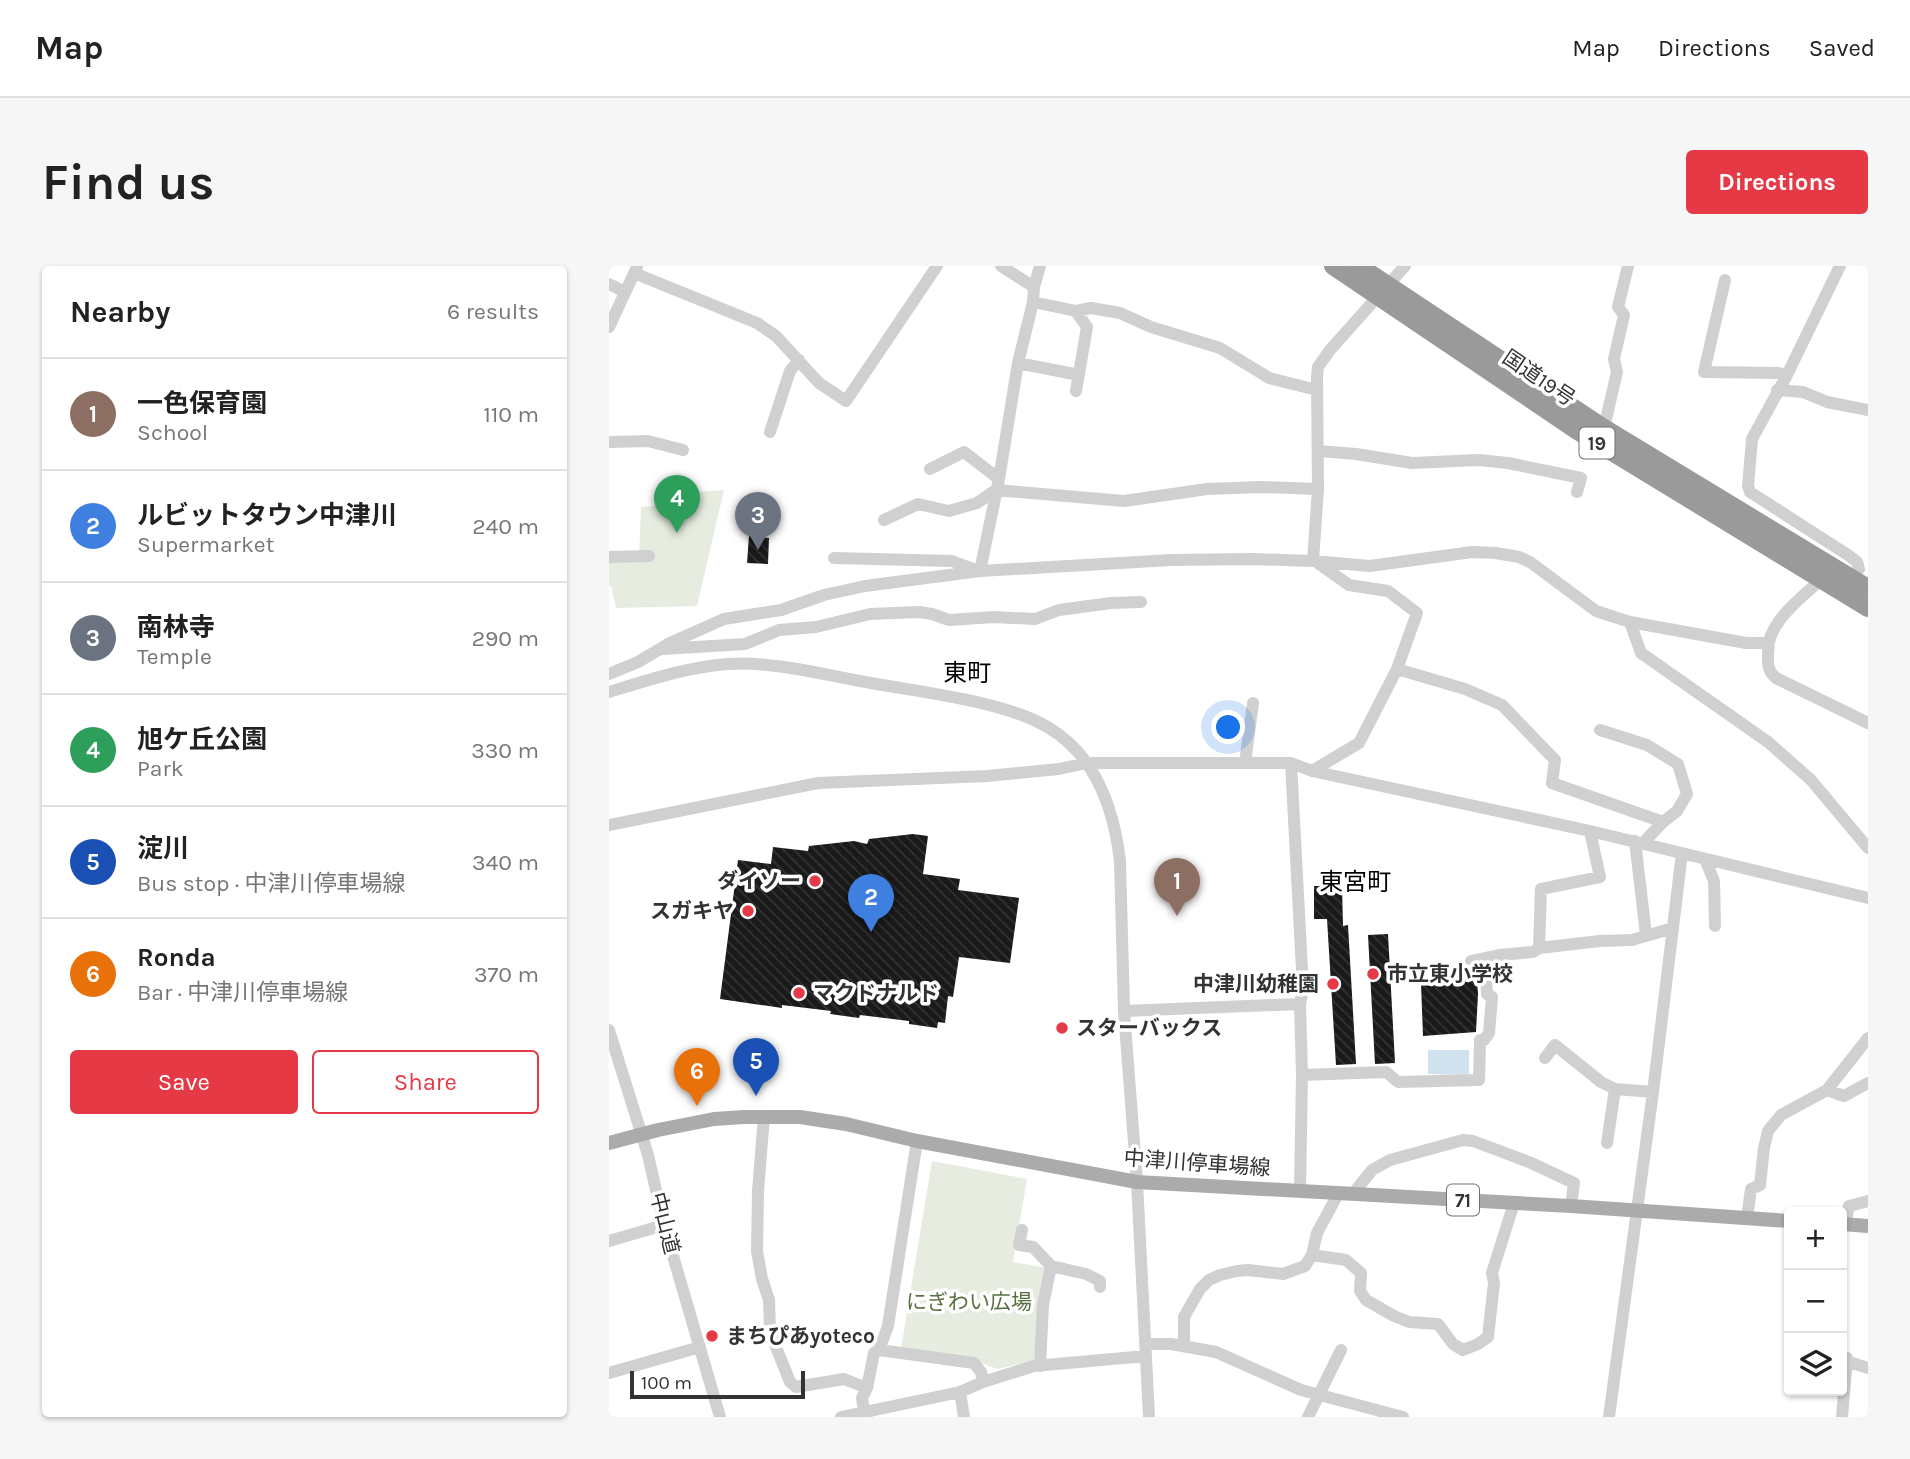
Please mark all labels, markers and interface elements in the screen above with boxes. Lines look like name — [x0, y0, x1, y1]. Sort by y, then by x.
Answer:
text: Map — [35, 29, 103, 67]
text: Map — [1572, 34, 1620, 62]
text: Directions — [1658, 34, 1771, 62]
text: Saved — [1809, 34, 1875, 62]
button: Directions — [1686, 150, 1868, 214]
text: Find us — [42, 154, 214, 211]
text: Nearby — [70, 294, 170, 330]
text: 6 results — [447, 298, 539, 325]
street label: 国道19号 — [1498, 345, 1580, 411]
text: 一色保育園 — [137, 388, 267, 419]
text: 1 — [89, 401, 97, 428]
text: 110 m — [483, 401, 539, 428]
text: School — [137, 419, 208, 446]
road number: 19 — [1579, 428, 1615, 458]
pin: 4 — [654, 475, 700, 533]
pin: 3 — [735, 492, 781, 550]
text: ルビットタウン中津川 — [137, 500, 397, 531]
text: 2 — [86, 513, 100, 540]
text: 240 m — [472, 513, 539, 540]
text: Supermarket — [137, 531, 274, 558]
text: 南林寺 — [137, 612, 215, 643]
text: 3 — [86, 625, 100, 652]
text: 290 m — [472, 625, 539, 652]
text: Temple — [137, 643, 212, 670]
district label: 東町 — [943, 659, 991, 687]
your location — [1211, 710, 1245, 744]
text: 旭ケ丘公園 — [137, 724, 267, 755]
text: 4 — [86, 737, 100, 764]
text: 330 m — [471, 737, 539, 764]
text: Park — [137, 755, 184, 782]
text: 淀川 — [137, 833, 189, 864]
text: 5 — [86, 849, 100, 876]
text: 340 m — [472, 849, 539, 876]
pin: 1 — [1154, 858, 1200, 916]
district label: 東宮町 — [1319, 868, 1391, 896]
place label: ダイソー — [717, 869, 801, 893]
text: Bus stop · 中津川停車場線 — [137, 870, 406, 897]
marker: ダイソー — [807, 873, 823, 889]
pin: 2 — [848, 874, 894, 932]
place label: スガキヤ — [650, 899, 734, 923]
marker: スガキヤ — [740, 903, 756, 919]
text: Ronda — [137, 942, 216, 973]
text: 6 — [86, 961, 100, 988]
text: 370 m — [474, 961, 539, 988]
place label: 市立東小学校 — [1387, 962, 1513, 986]
marker: 市立東小学校 — [1365, 966, 1381, 982]
place label: 中津川幼稚園 — [1193, 972, 1319, 996]
marker: 中津川幼稚園 — [1325, 976, 1341, 992]
text: Bar · 中津川停車場線 — [137, 979, 348, 1006]
place label: マクドナルド — [813, 981, 939, 1005]
marker: マクドナルド — [791, 985, 807, 1001]
place label: スターバックス — [1076, 1016, 1222, 1040]
marker: スターバックス — [1054, 1020, 1070, 1036]
pin: 5 — [733, 1038, 779, 1096]
pin: 6 — [674, 1048, 720, 1106]
button: Save — [70, 1050, 298, 1114]
button: Share — [312, 1050, 539, 1114]
street label: 中津川停車場線 — [1123, 1146, 1271, 1180]
road number: 71 — [1447, 1184, 1479, 1216]
street label: 中山道 — [646, 1190, 684, 1256]
map controls — [1784, 1207, 1847, 1396]
button: + — [1784, 1207, 1847, 1270]
button: − — [1784, 1270, 1847, 1333]
park label: にぎわい広場 — [906, 1290, 1032, 1314]
place label: まちぴあyoteco — [726, 1324, 875, 1348]
marker: まちぴあyoteco — [704, 1328, 720, 1344]
button: layers — [1784, 1333, 1847, 1396]
scale bar — [630, 1368, 805, 1400]
text: 100 m — [641, 1372, 692, 1394]

